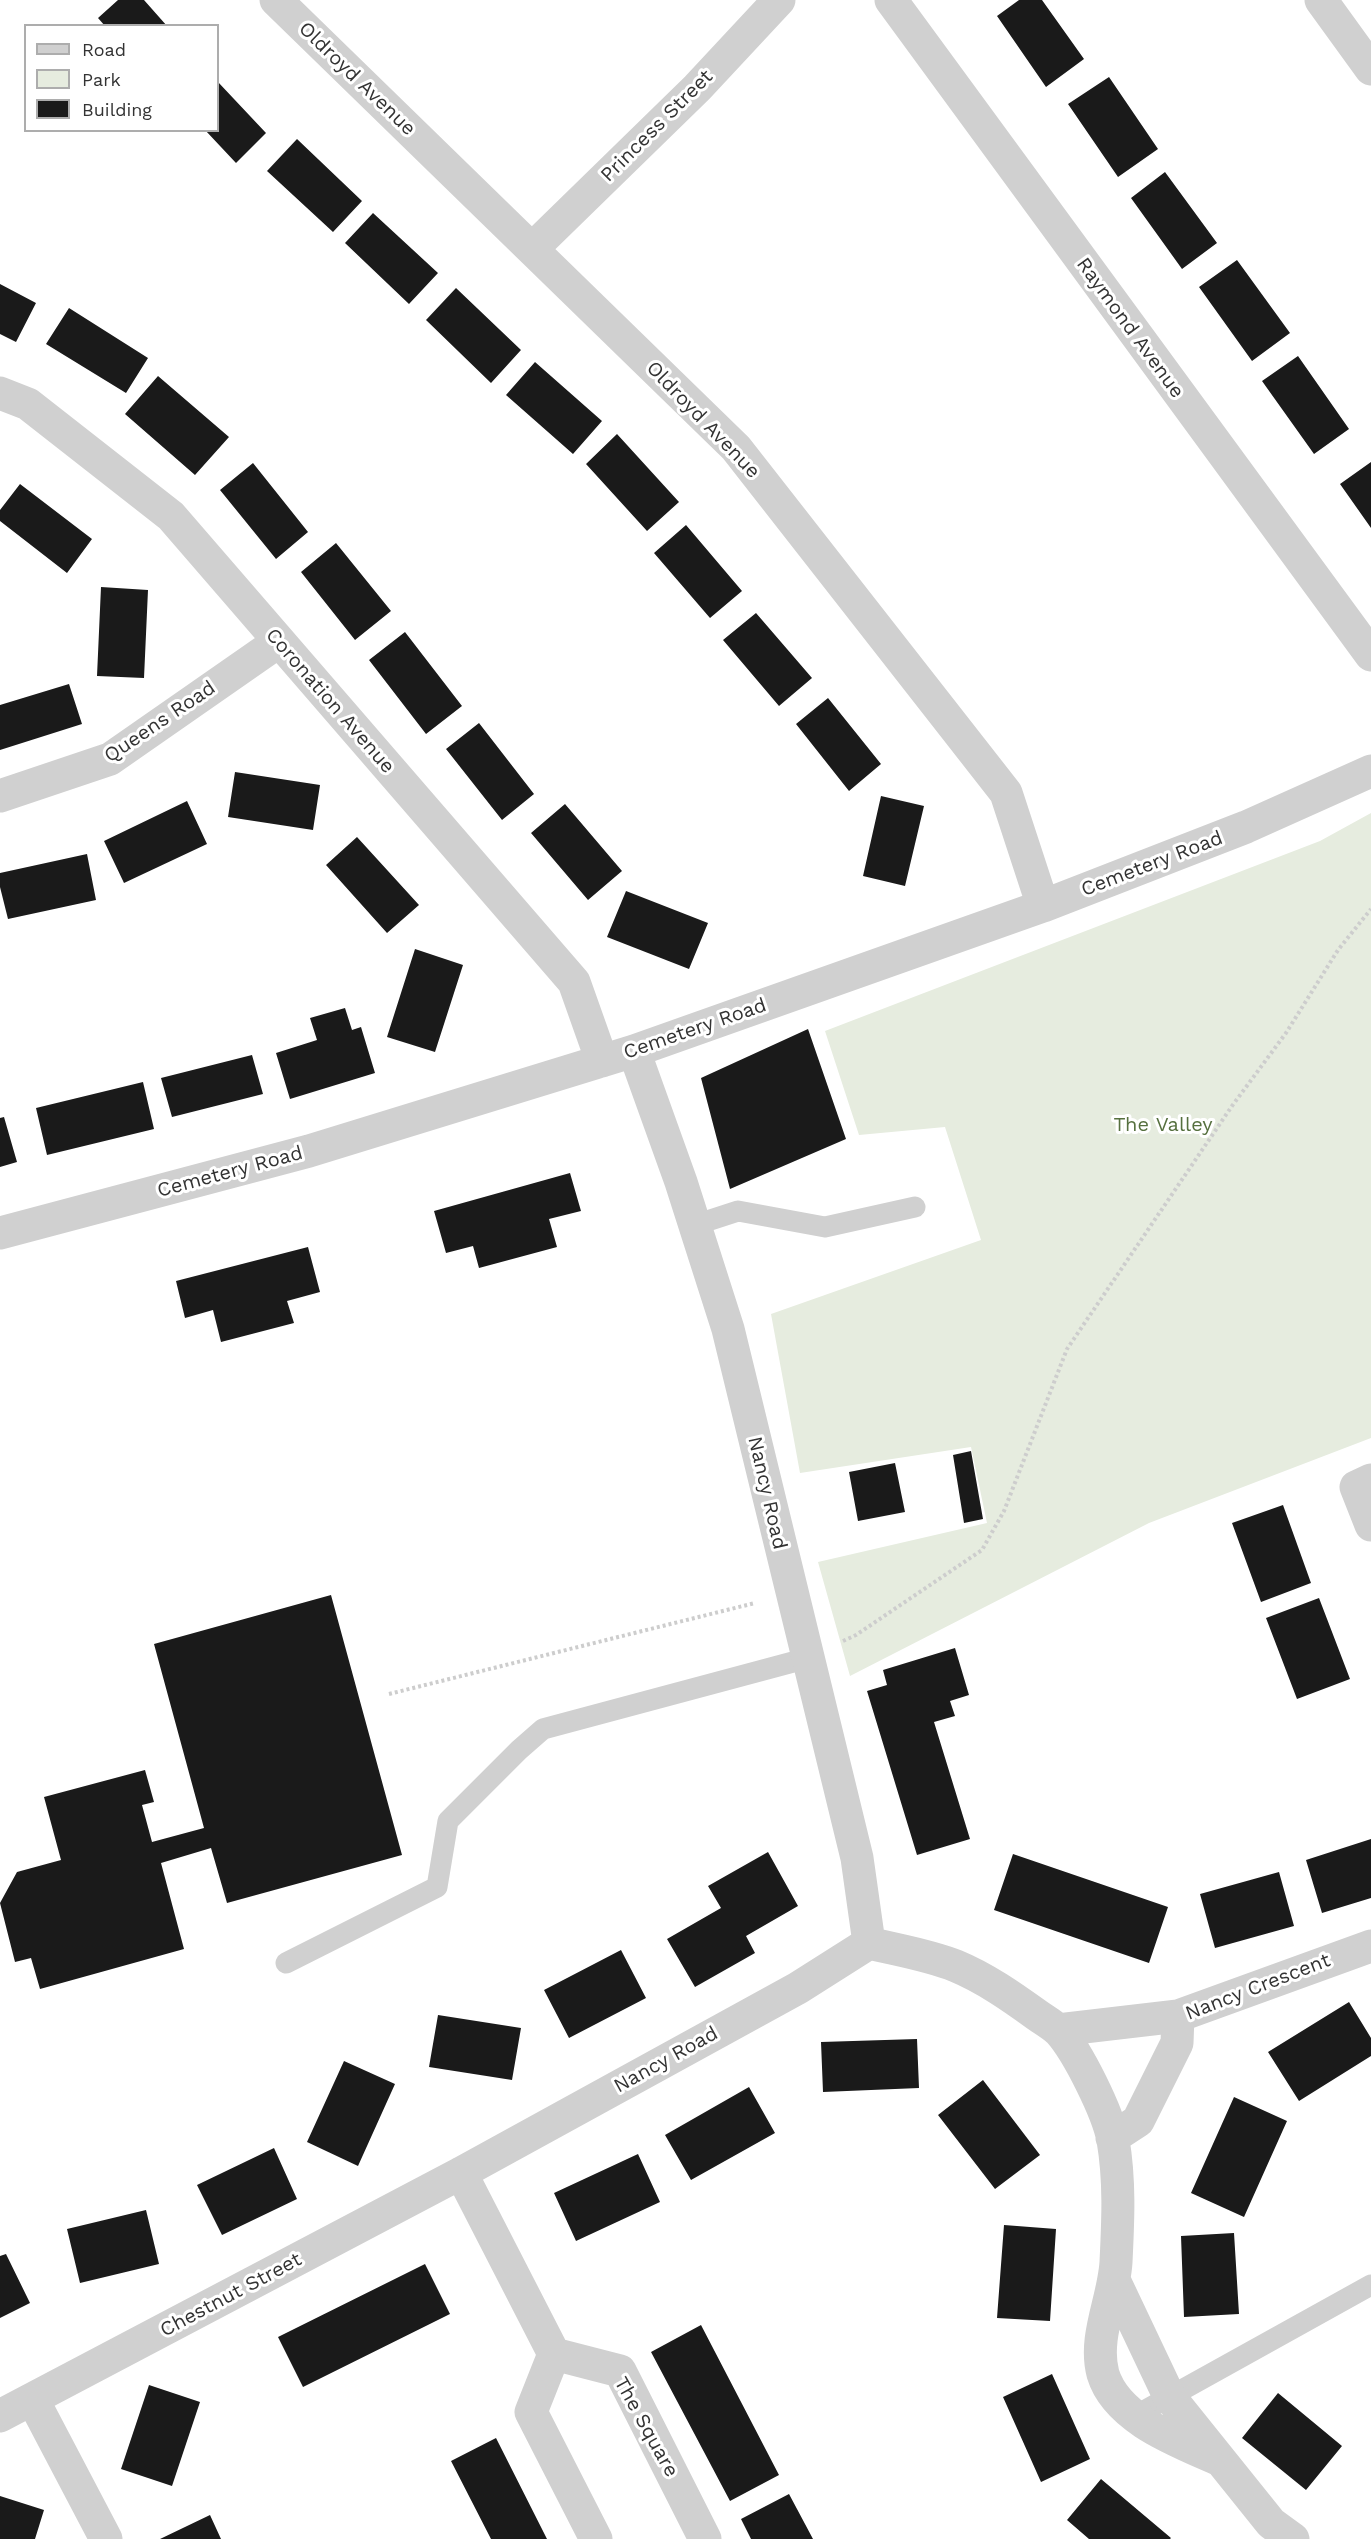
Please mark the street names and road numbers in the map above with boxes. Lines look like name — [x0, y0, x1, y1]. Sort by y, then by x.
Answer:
street label: Oldroyd Avenue — [293, 17, 421, 141]
street label: Princess Street — [596, 65, 718, 187]
street label: Raymond Avenue — [1071, 253, 1189, 403]
street label: Oldroyd Avenue — [641, 356, 765, 484]
street label: Coronation Avenue — [260, 624, 400, 778]
street label: Queens Road — [100, 676, 220, 768]
street label: Cemetery Road — [1078, 826, 1226, 902]
street label: Cemetery Road — [620, 993, 770, 1065]
street label: Cemetery Road — [155, 1141, 305, 1203]
street label: Nancy Road — [742, 1434, 792, 1552]
street label: Nancy Crescent — [1182, 1948, 1334, 2026]
street label: Nancy Road — [610, 2022, 722, 2098]
street label: Chestnut Street — [156, 2248, 306, 2342]
street label: The Square — [609, 2373, 683, 2481]

